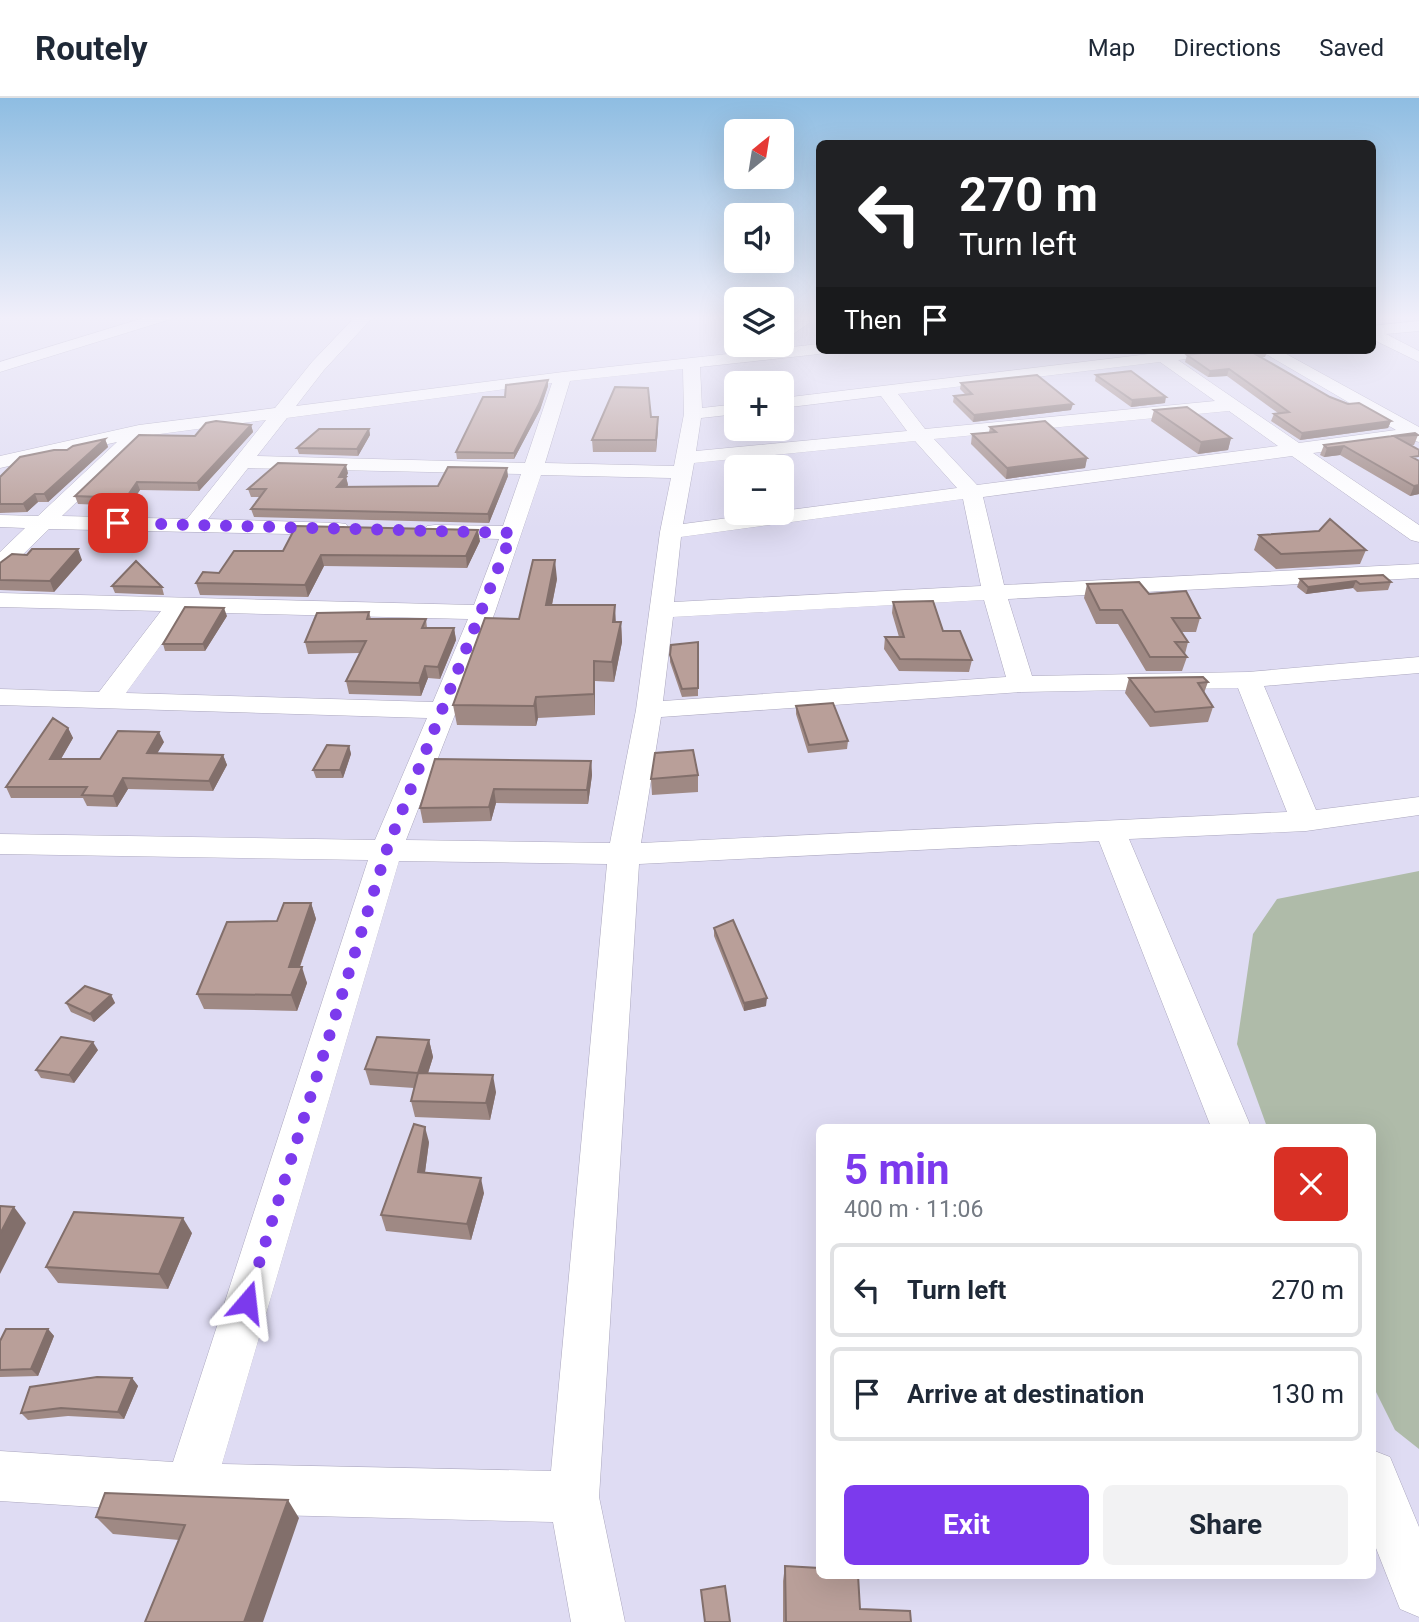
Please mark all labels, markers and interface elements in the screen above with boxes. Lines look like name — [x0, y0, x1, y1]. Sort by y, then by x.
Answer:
text: Routely — [35, 29, 148, 68]
text: Map — [1088, 34, 1135, 62]
text: Directions — [1173, 34, 1281, 62]
text: Saved — [1319, 34, 1384, 62]
north arrow — [724, 119, 794, 189]
map controls — [724, 119, 794, 525]
text: 270 m — [959, 166, 1098, 223]
icon: left — [844, 168, 935, 259]
button: sound — [724, 203, 794, 273]
text: Turn left — [959, 225, 1077, 263]
button: layers — [724, 287, 794, 357]
icon: arrive — [916, 301, 954, 339]
text: Then — [844, 305, 902, 335]
button: + — [724, 371, 794, 441]
button: − — [724, 455, 794, 525]
pin — [88, 493, 148, 553]
icon: arrive — [99, 504, 137, 542]
text: 5 min — [844, 1145, 950, 1194]
button: close — [1274, 1147, 1348, 1221]
text: 400 m · 11:06 — [844, 1196, 983, 1223]
position arrow — [210, 1265, 284, 1339]
icon: left — [848, 1271, 886, 1309]
text: Turn left — [907, 1275, 1006, 1305]
text: 270 m — [1271, 1275, 1344, 1305]
icon: arrive — [848, 1375, 886, 1413]
text: Arrive at destination — [907, 1379, 1144, 1409]
text: 130 m — [1271, 1379, 1344, 1409]
button: Exit — [844, 1485, 1089, 1565]
button: Share — [1103, 1485, 1348, 1565]

